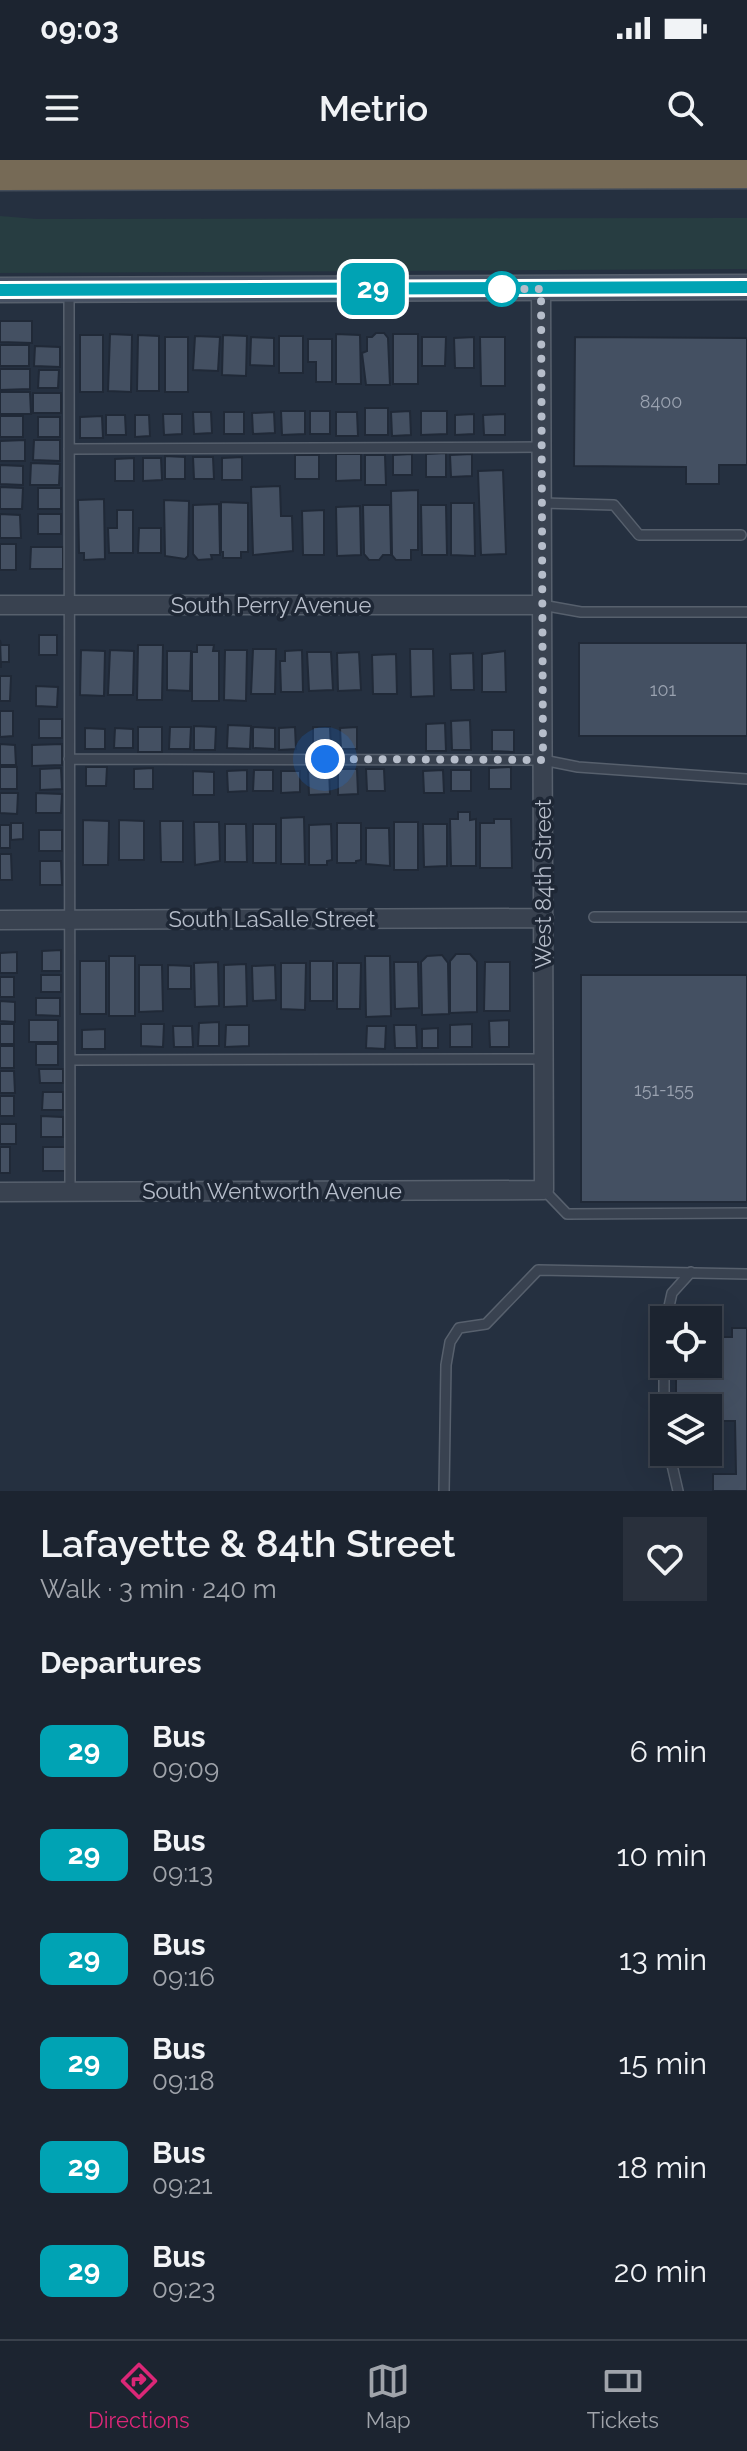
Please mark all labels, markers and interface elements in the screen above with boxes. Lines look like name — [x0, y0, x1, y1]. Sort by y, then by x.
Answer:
text: 09:03 — [40, 11, 119, 46]
icon: menu — [40, 86, 84, 130]
icon: search — [663, 86, 707, 130]
text: Metrio — [319, 87, 428, 129]
line badge: 29 — [337, 263, 409, 315]
text: 29 — [357, 272, 389, 305]
unlabelled marker — [485, 272, 519, 306]
house number: 8400 — [640, 391, 682, 412]
street label: South Perry Avenue — [171, 592, 371, 618]
house number: 101 — [650, 679, 677, 700]
your location — [305, 739, 345, 779]
street label: West 84th Street — [530, 798, 556, 969]
street label: South LaSalle Street — [169, 906, 376, 932]
house number: 151-155 — [634, 1079, 694, 1100]
street label: South Wentworth Avenue — [142, 1178, 402, 1204]
map controls — [650, 1306, 722, 1466]
button: locate — [650, 1306, 722, 1378]
button: layers — [650, 1394, 722, 1466]
button: heart — [623, 1517, 707, 1601]
text: Lafayette & 84th Street — [40, 1521, 456, 1566]
text: Walk · 3 min · 240 m — [40, 1574, 277, 1604]
text: Departures — [40, 1645, 202, 1680]
text: Bus — [152, 1719, 206, 1754]
text: 29 — [68, 1734, 100, 1767]
text: 6 min — [630, 1734, 707, 1769]
text: 09:09 — [152, 1754, 219, 1784]
text: Bus — [152, 1823, 206, 1858]
text: 29 — [68, 1838, 100, 1871]
text: 10 min — [617, 1838, 707, 1873]
text: 09:13 — [152, 1858, 213, 1888]
text: Bus — [152, 1927, 206, 1962]
text: 29 — [68, 1942, 100, 1975]
text: 13 min — [619, 1942, 707, 1977]
text: 09:16 — [152, 1962, 215, 1992]
text: Bus — [152, 2031, 206, 2066]
text: 29 — [68, 2046, 100, 2079]
text: 15 min — [619, 2046, 707, 2081]
text: 09:18 — [152, 2066, 215, 2096]
text: Bus — [152, 2135, 206, 2170]
text: 29 — [68, 2150, 100, 2183]
text: 18 min — [617, 2150, 707, 2185]
text: 09:21 — [152, 2170, 213, 2200]
text: Bus — [152, 2239, 206, 2274]
text: 29 — [68, 2254, 100, 2287]
text: 20 min — [614, 2254, 707, 2289]
text: 09:23 — [152, 2274, 215, 2304]
tab: Directions — [88, 2359, 190, 2433]
tab: Map — [366, 2359, 411, 2433]
tab: Tickets — [587, 2359, 659, 2433]

